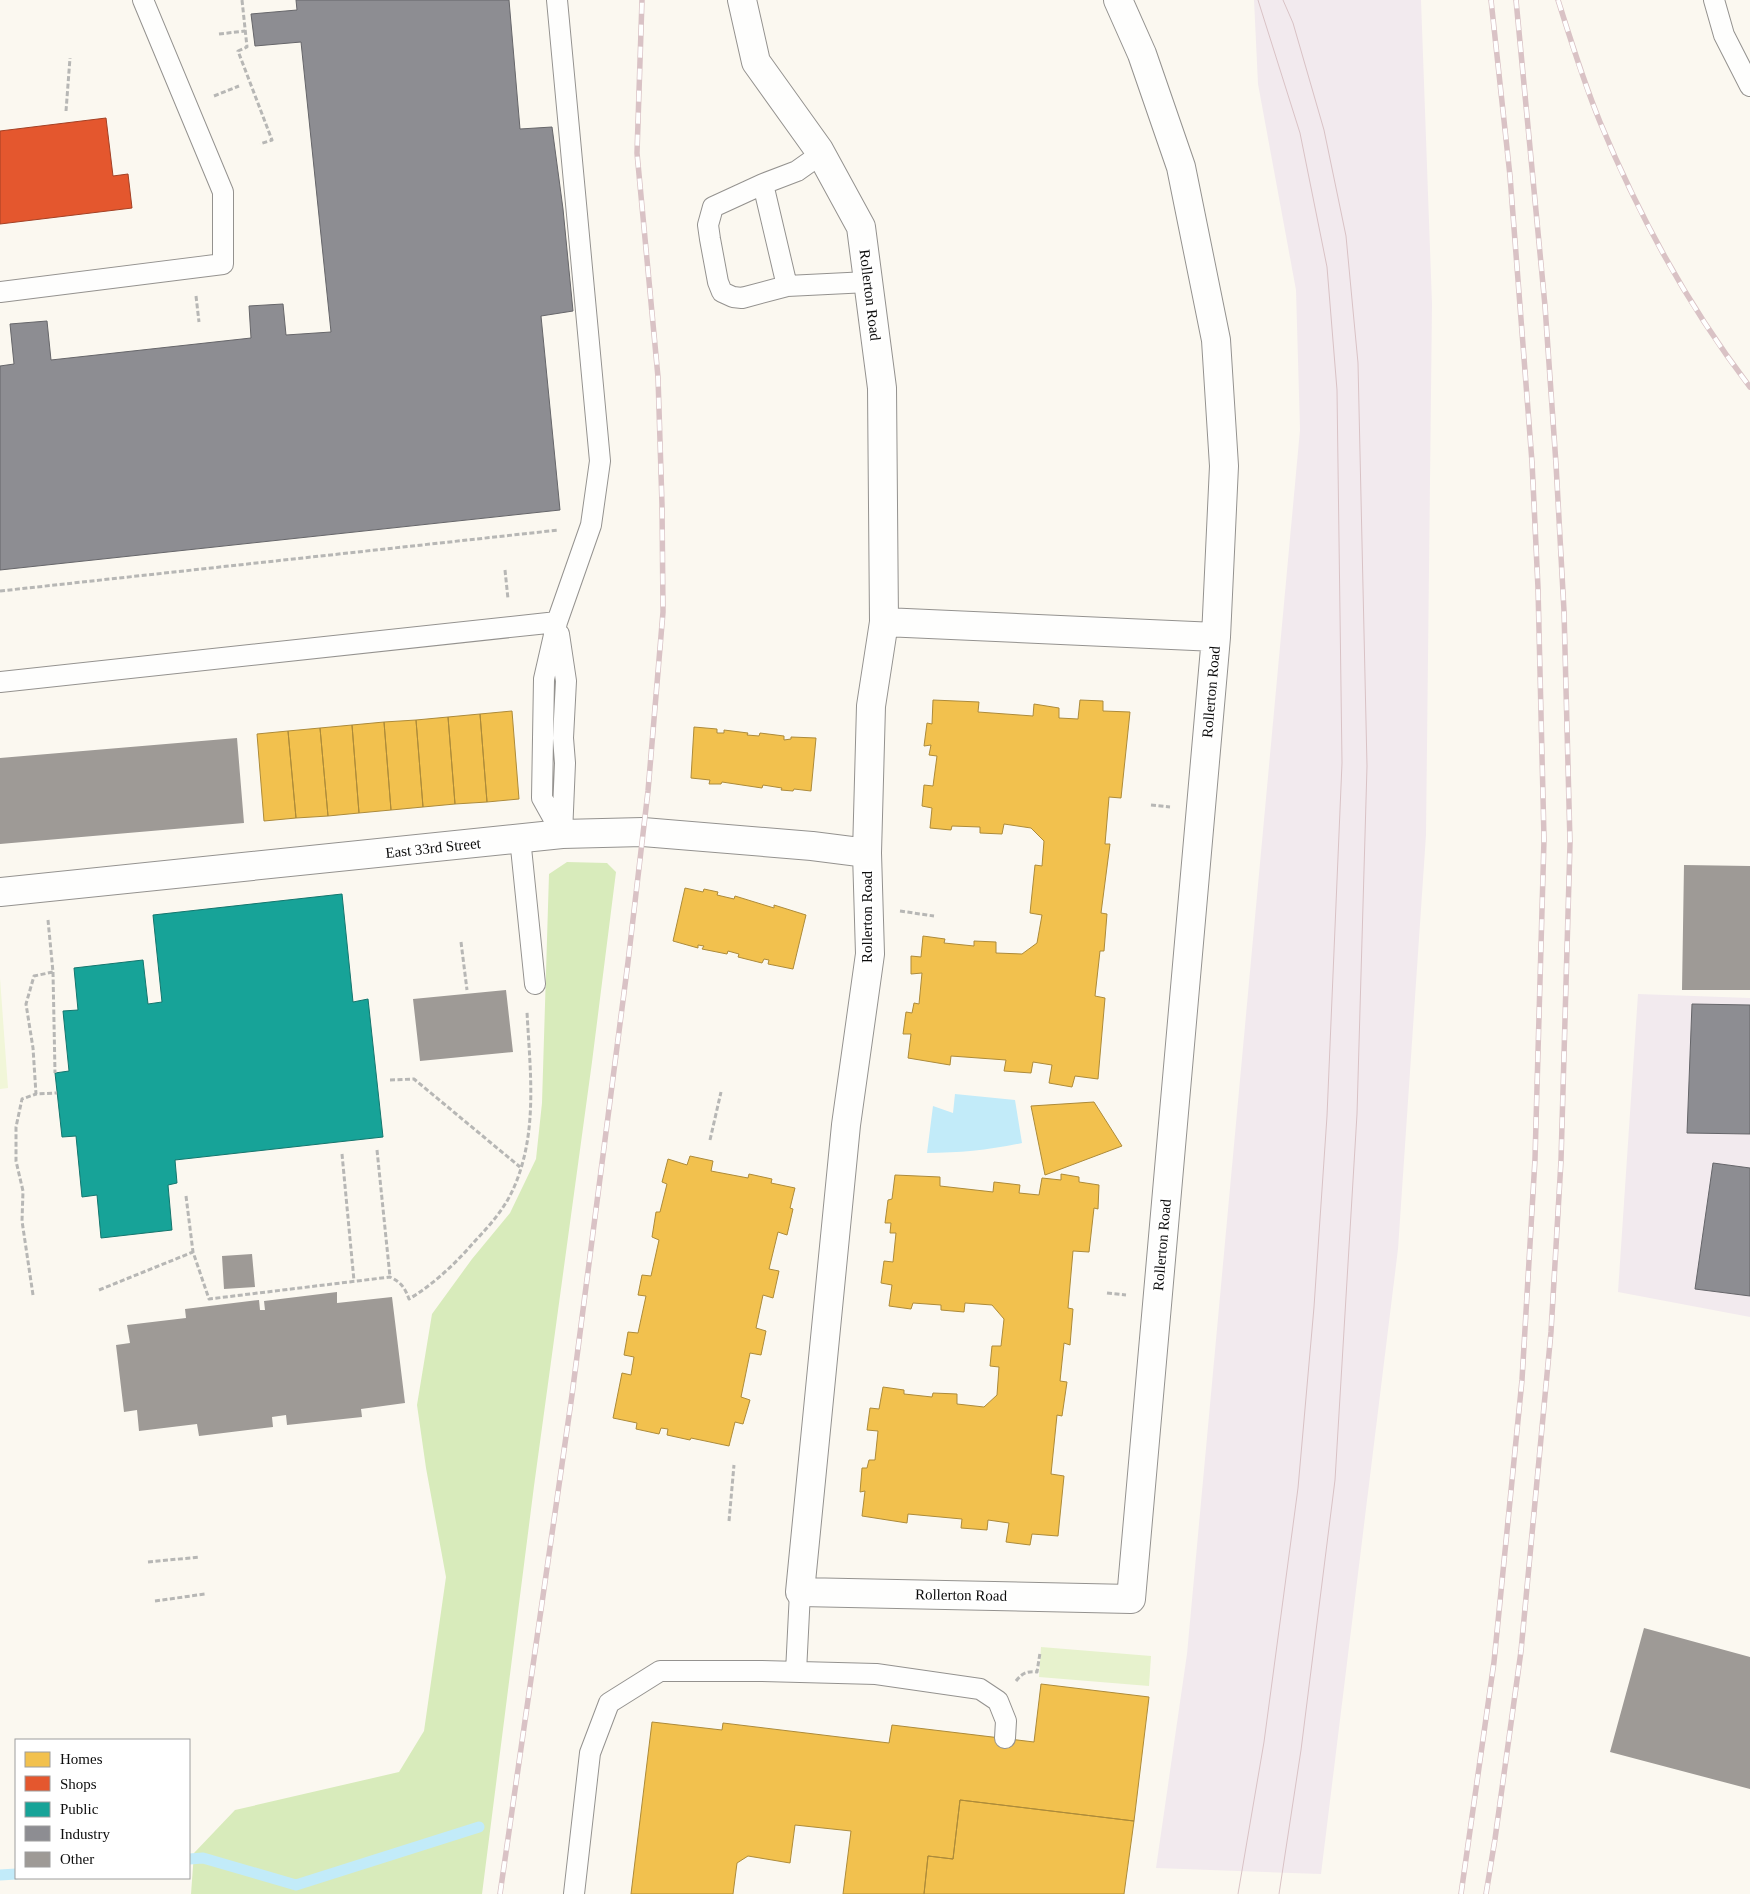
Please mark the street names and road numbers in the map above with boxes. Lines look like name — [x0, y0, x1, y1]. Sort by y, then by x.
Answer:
street label: Rollerton Road — [856, 248, 884, 342]
street label: Rollerton Road — [1199, 645, 1223, 739]
street label: East 33rd Street — [385, 835, 482, 861]
street label: Rollerton Road — [859, 870, 875, 963]
street label: Rollerton Road — [1150, 1198, 1174, 1292]
street label: Rollerton Road — [915, 1586, 1008, 1604]

